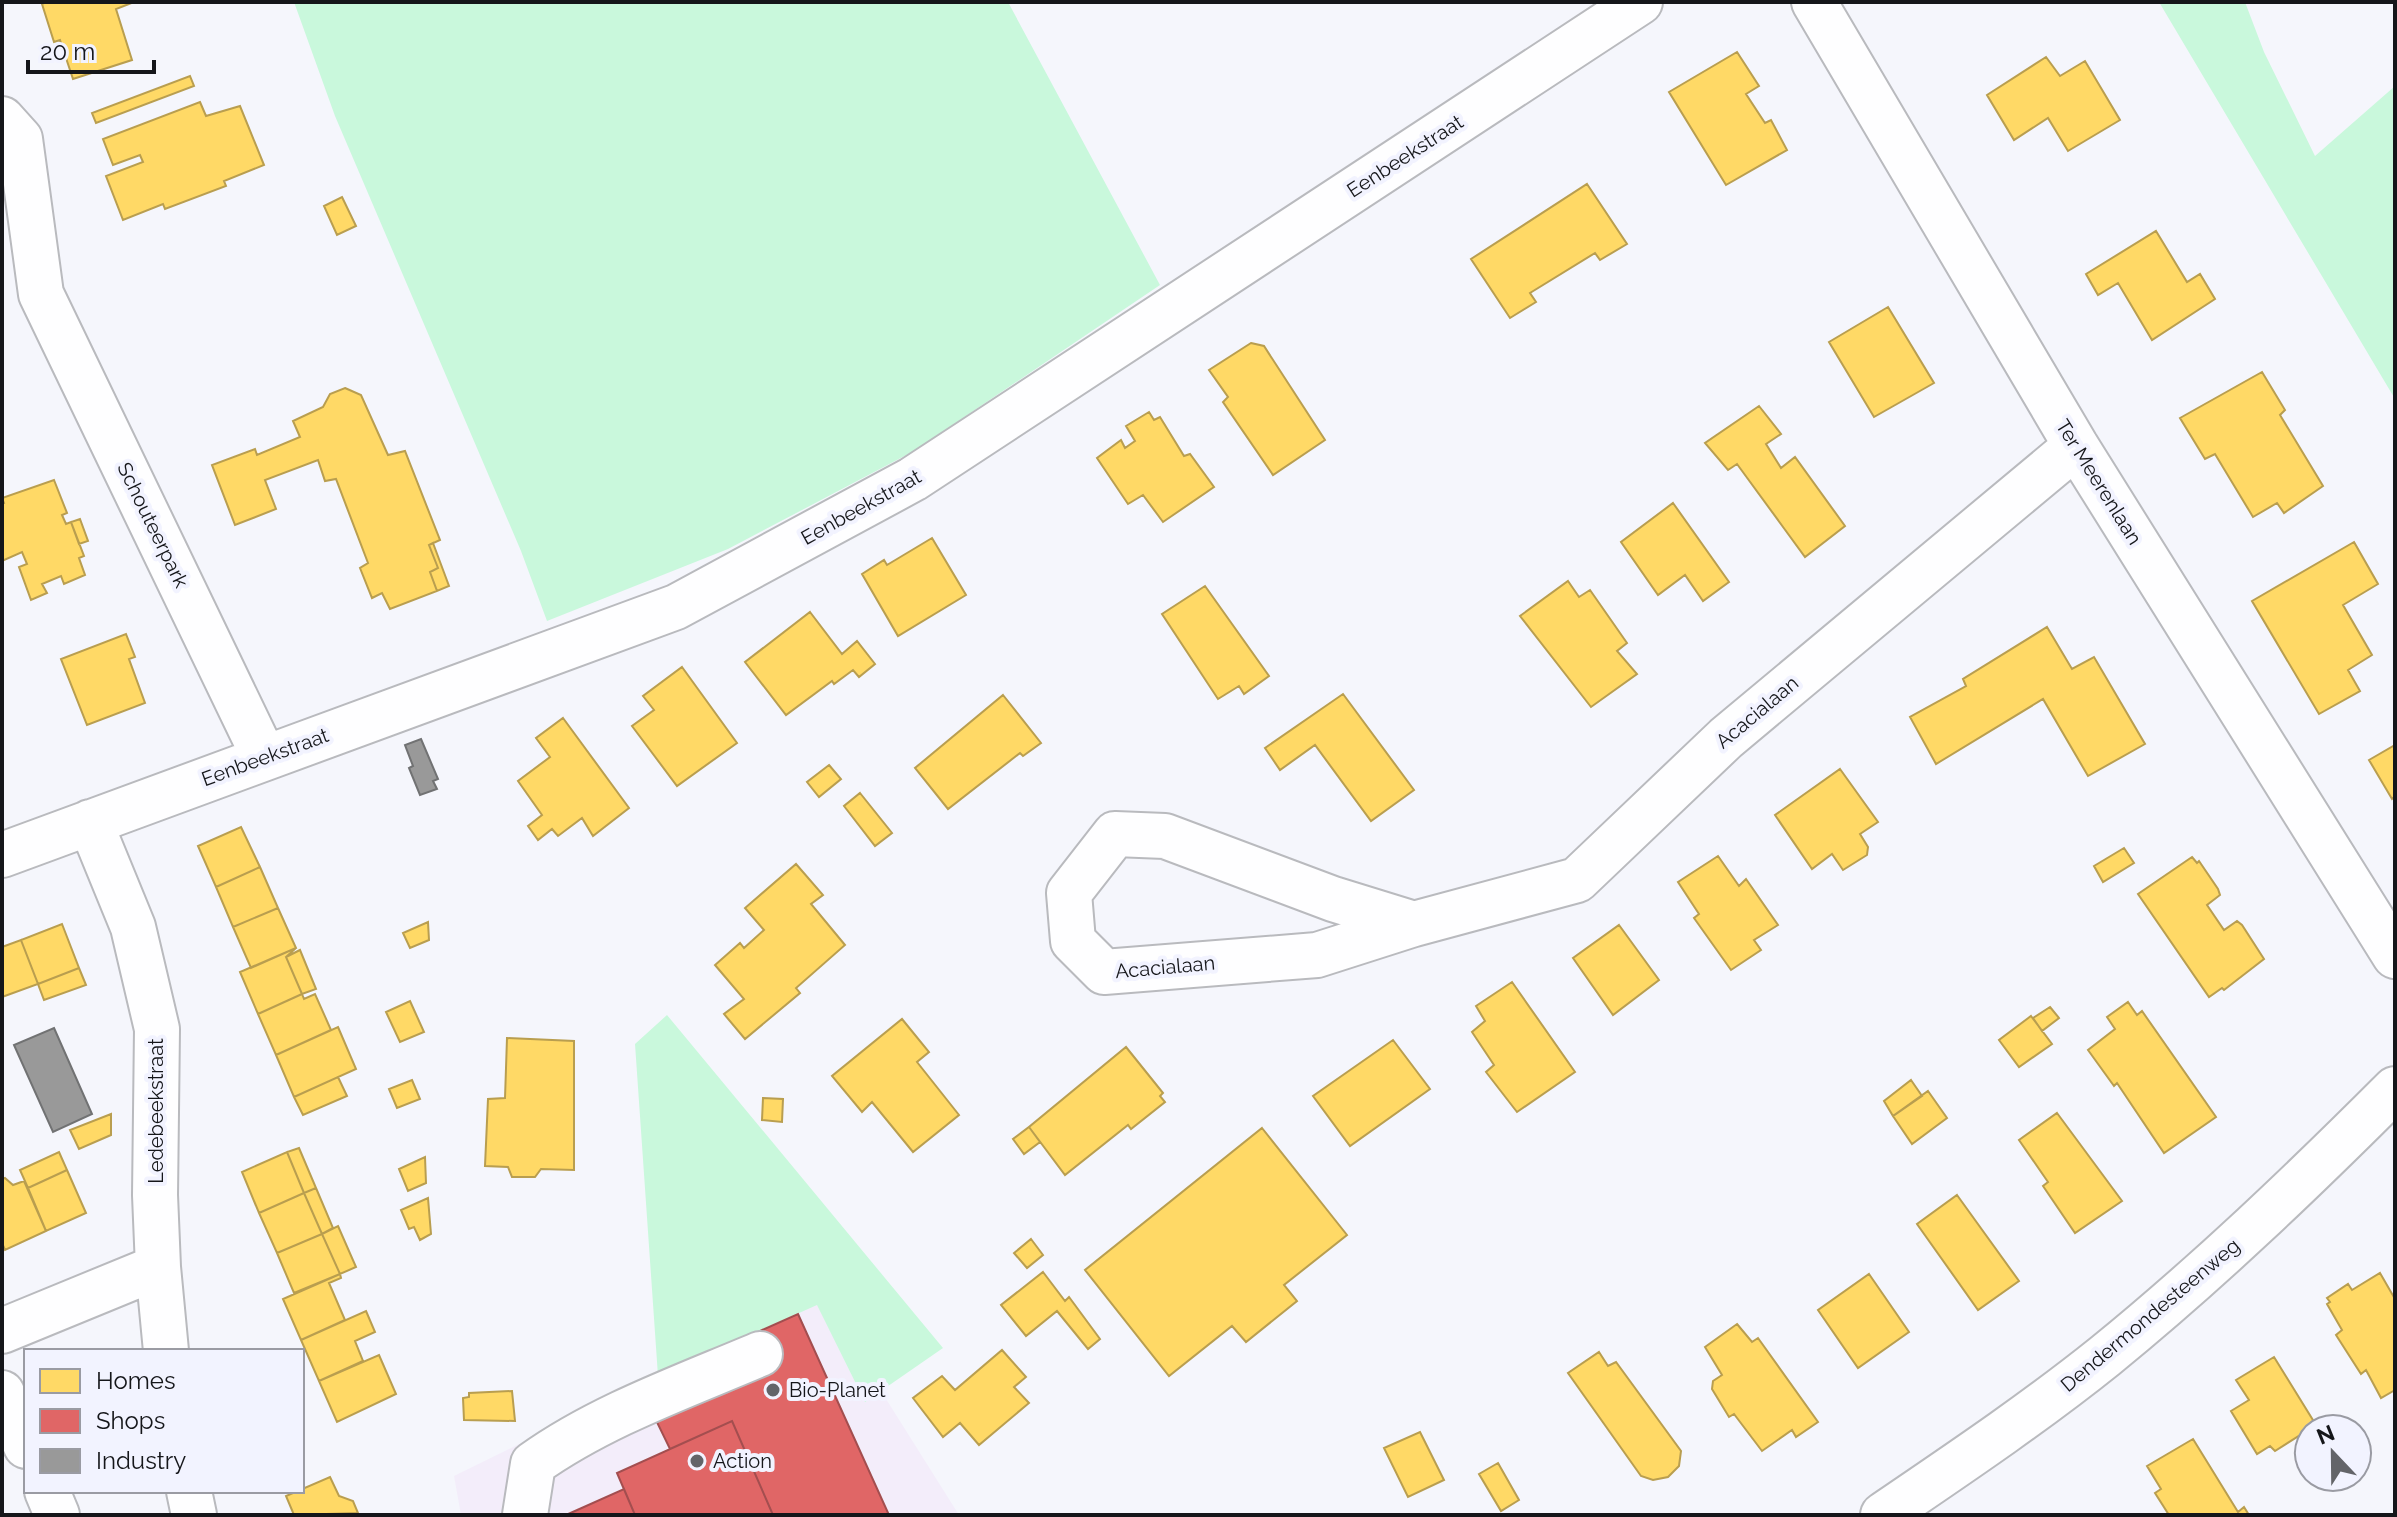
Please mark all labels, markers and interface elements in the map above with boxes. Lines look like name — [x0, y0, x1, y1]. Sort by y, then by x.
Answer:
scale bar — [28, 24, 154, 74]
text: 20 m — [40, 37, 95, 66]
street label: Eenbeekstraat — [1342, 109, 1468, 202]
street label: Ter Meerenlaan — [2051, 415, 2147, 549]
street label: Schouteerpark — [112, 458, 194, 592]
street label: Eenbeekstraat — [797, 464, 925, 550]
street label: Acacialaan — [1711, 671, 1803, 753]
street label: Eenbeekstraat — [198, 723, 332, 791]
street label: Acacialaan — [1114, 951, 1216, 983]
street label: Ledebeekstraat — [144, 1038, 168, 1184]
street label: Dendermondesteenweg — [2056, 1233, 2244, 1397]
legend — [24, 1349, 304, 1493]
text: Homes — [96, 1366, 176, 1395]
place label: Bio-Planet — [789, 1378, 886, 1402]
marker: Bio-Planet — [764, 1381, 782, 1399]
text: Shops — [96, 1406, 165, 1435]
north arrow — [2293, 1413, 2373, 1493]
text: N — [2313, 1419, 2338, 1450]
text: Industry — [96, 1446, 186, 1475]
place label: Action — [713, 1449, 772, 1473]
marker: Action — [688, 1452, 706, 1470]

